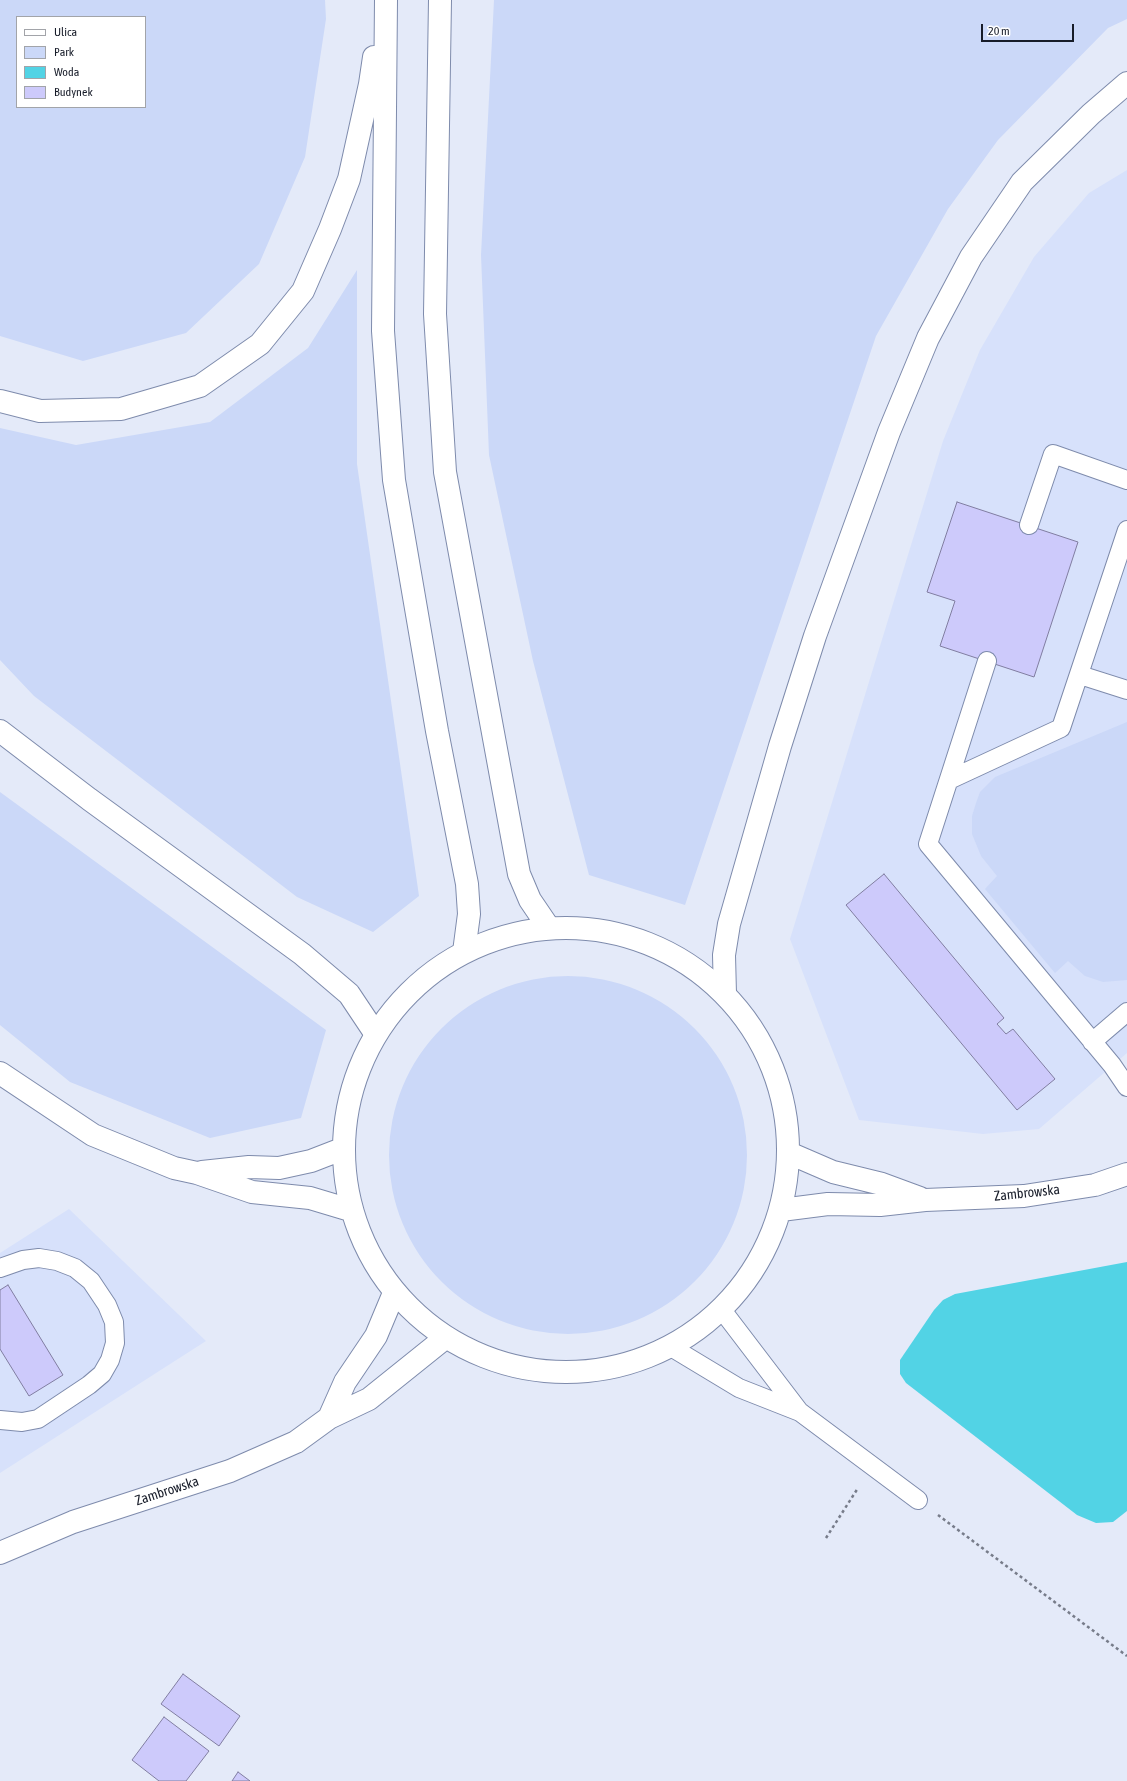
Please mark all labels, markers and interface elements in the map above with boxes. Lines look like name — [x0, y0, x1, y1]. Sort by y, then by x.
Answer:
legend — [16, 16, 146, 108]
scale bar — [983, 16, 1076, 42]
text: 20 m — [988, 24, 1010, 38]
text: Ulica — [54, 25, 77, 39]
text: Park — [54, 45, 74, 59]
text: Woda — [54, 65, 79, 79]
text: Budynek — [54, 85, 93, 99]
street label: Zambrowska — [993, 1181, 1061, 1205]
street label: Zambrowska — [133, 1473, 201, 1509]

